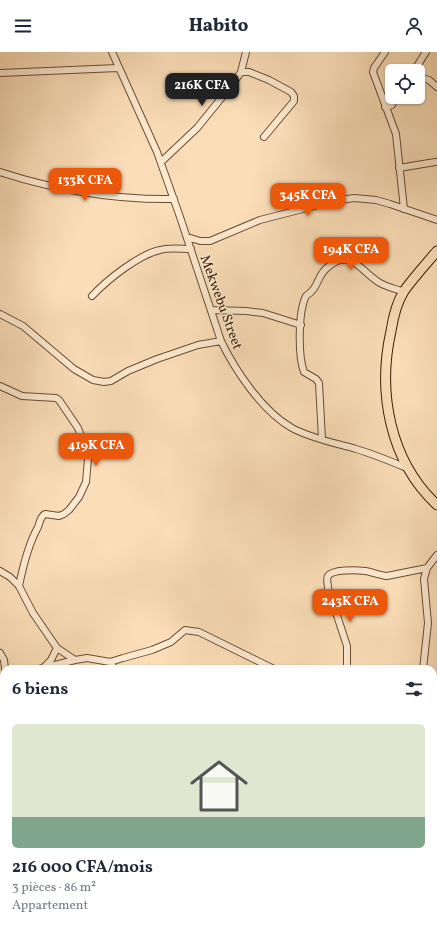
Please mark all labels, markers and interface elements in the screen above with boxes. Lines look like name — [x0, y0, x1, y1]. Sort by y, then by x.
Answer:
text: Habito — [189, 14, 248, 39]
icon: menu — [12, 15, 34, 37]
icon: person — [403, 15, 425, 37]
map controls — [385, 64, 425, 104]
button: locate — [385, 64, 425, 104]
pin: 216K CFA — [161, 73, 243, 107]
text: 216K CFA — [174, 77, 230, 95]
pin: 133K CFA — [44, 168, 126, 202]
text: 133K CFA — [58, 172, 112, 190]
pin: 345K CFA — [267, 183, 349, 217]
text: 345K CFA — [279, 187, 337, 205]
pin: 194K CFA — [310, 237, 392, 271]
text: 194K CFA — [323, 241, 379, 259]
street label: Mekwebu Street — [195, 253, 247, 353]
pin: 419K CFA — [55, 433, 137, 467]
text: 419K CFA — [68, 437, 124, 455]
pin: 243K CFA — [309, 589, 391, 623]
text: 243K CFA — [321, 593, 379, 611]
text: 6 biens — [12, 678, 68, 701]
icon: filters — [403, 678, 425, 700]
icon: home — [183, 750, 255, 822]
text: 216 000 CFA/mois — [12, 856, 153, 879]
text: 3 pièces · 86 m² — [12, 879, 96, 897]
text: Appartement — [12, 897, 88, 915]

